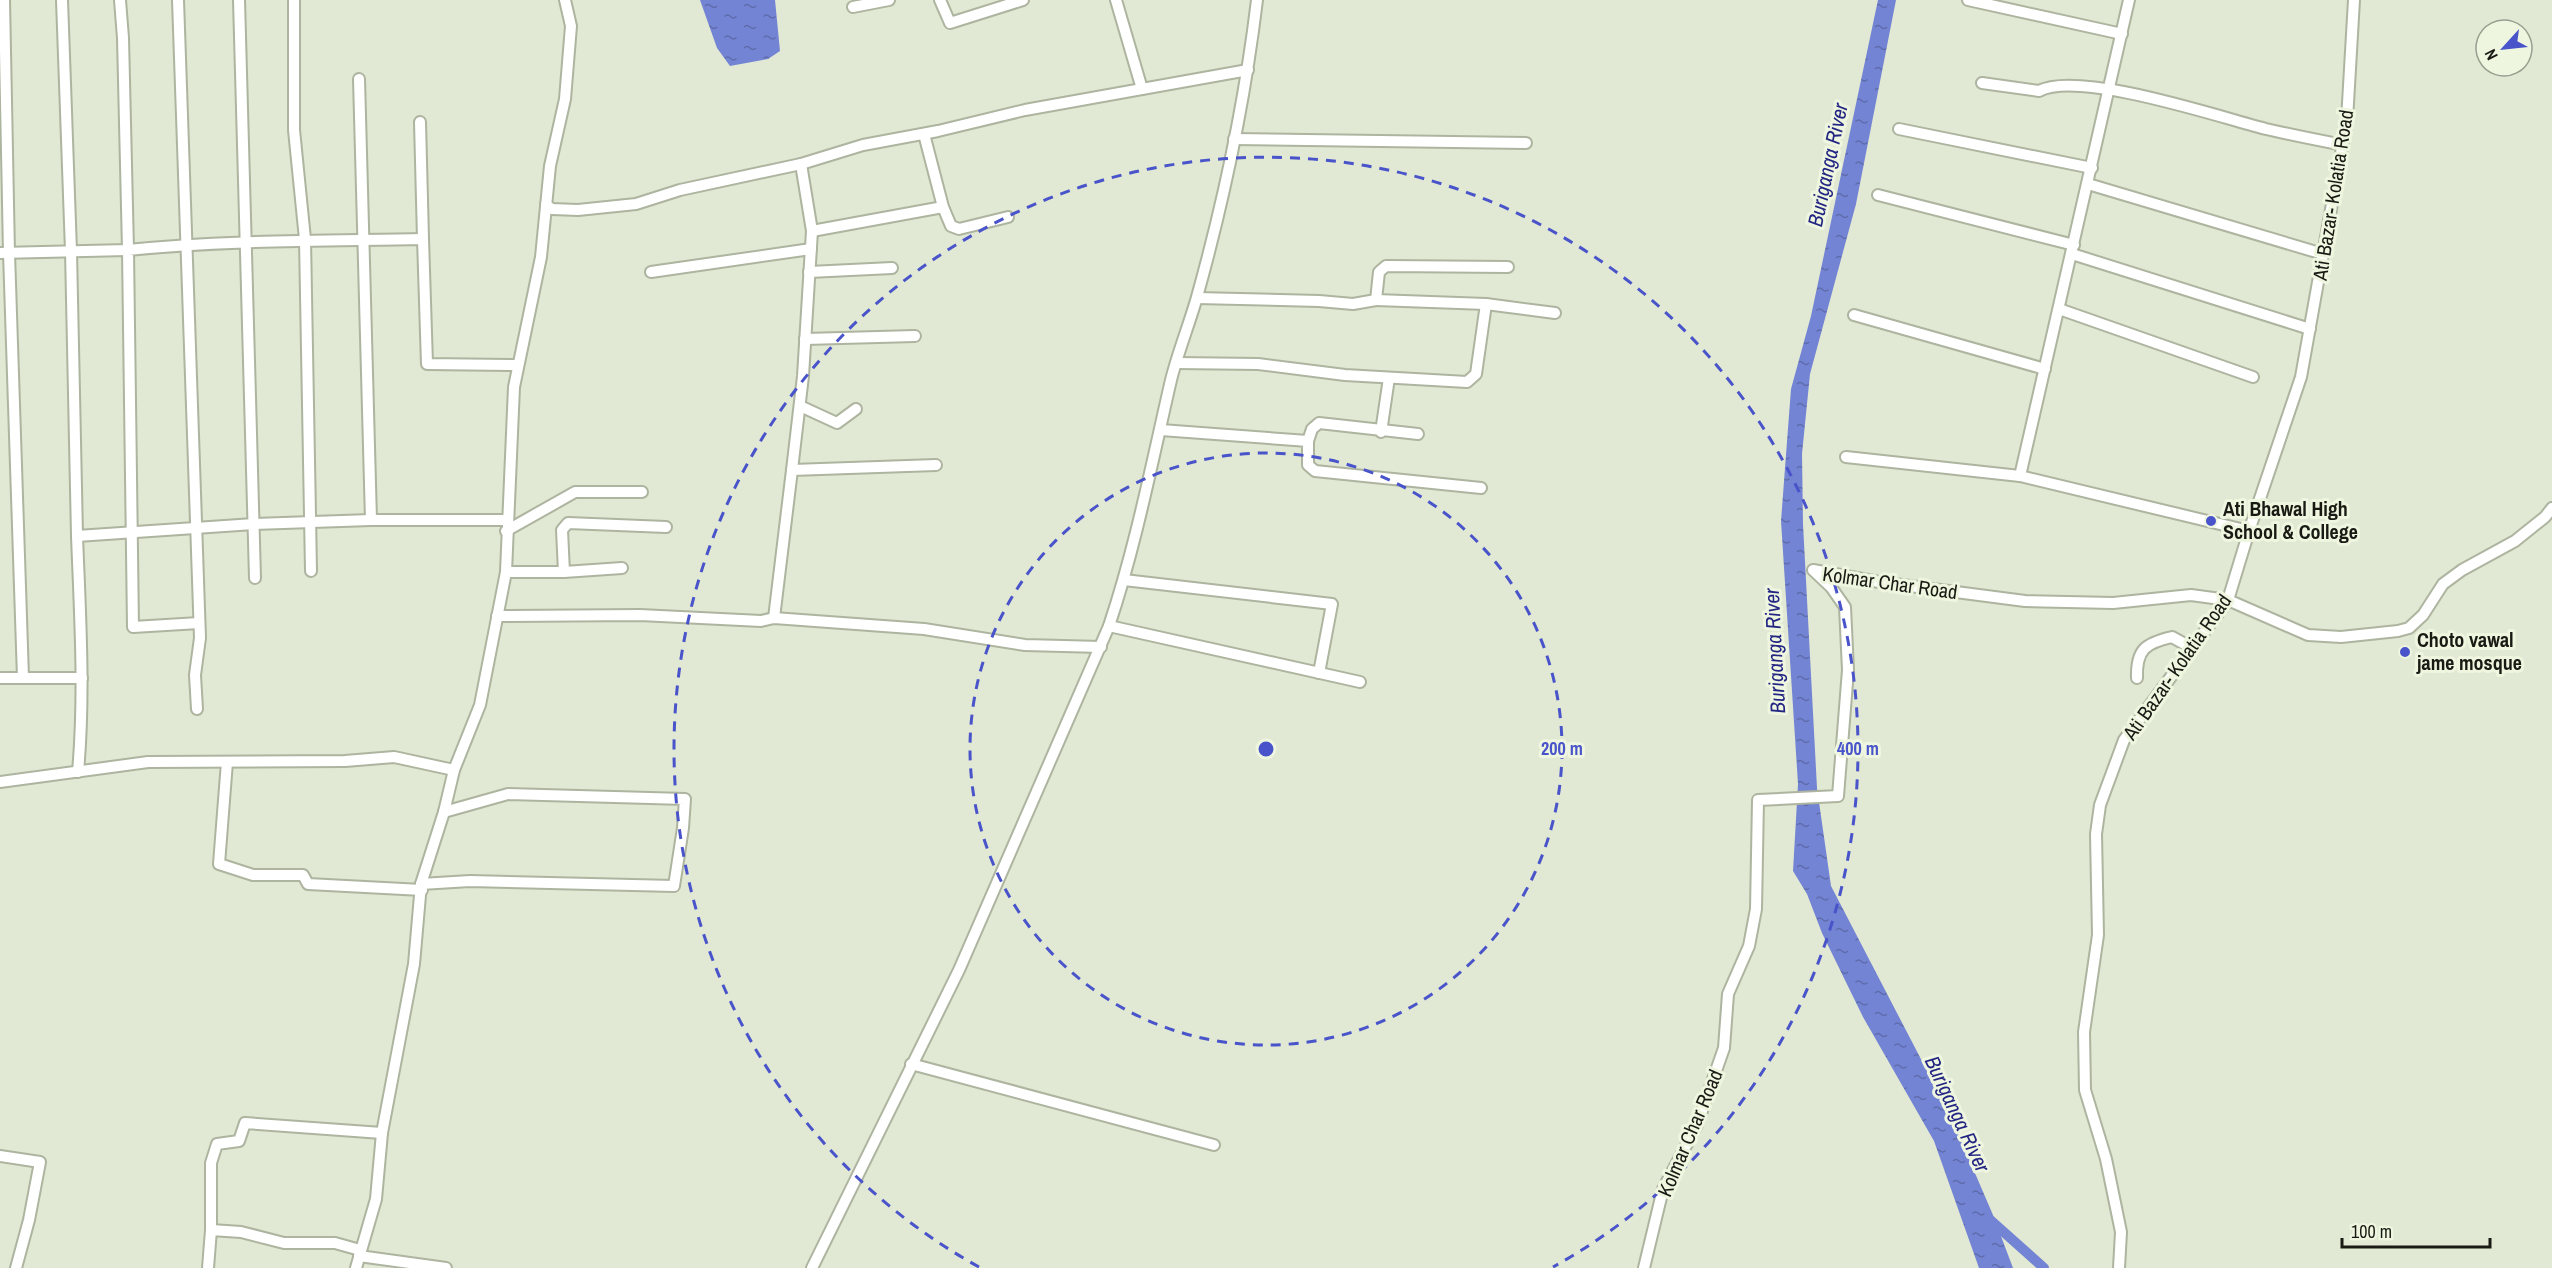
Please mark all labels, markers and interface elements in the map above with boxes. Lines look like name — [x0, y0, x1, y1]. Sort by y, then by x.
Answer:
north arrow — [2474, 18, 2534, 78]
text: N — [2479, 46, 2503, 64]
water label: Buriganga River — [1800, 99, 1855, 229]
street label: Ati Bazar- Kolatia Road — [2306, 108, 2359, 283]
place label: Ati Bhawal High School & College — [2223, 495, 2358, 545]
marker: Ati Bhawal High School & College — [2204, 514, 2218, 528]
street label: Kolmar Char Road — [1821, 560, 1959, 605]
water label: Buriganga River — [1757, 586, 1792, 714]
street label: Ati Bazar- Kolatia Road — [2116, 588, 2237, 746]
place label: Choto vawal jame mosque — [2416, 626, 2522, 676]
marker: Choto vawal jame mosque — [2398, 645, 2412, 659]
text: 200 m — [1541, 736, 1583, 761]
text: 400 m — [1837, 736, 1879, 761]
centre of rings — [1256, 739, 1276, 759]
water label: Buriganga River — [1918, 1051, 1998, 1178]
street label: Kolmar Char Road — [1651, 1065, 1728, 1201]
scale bar — [2342, 1211, 2490, 1249]
text: 100 m — [2351, 1219, 2392, 1244]

